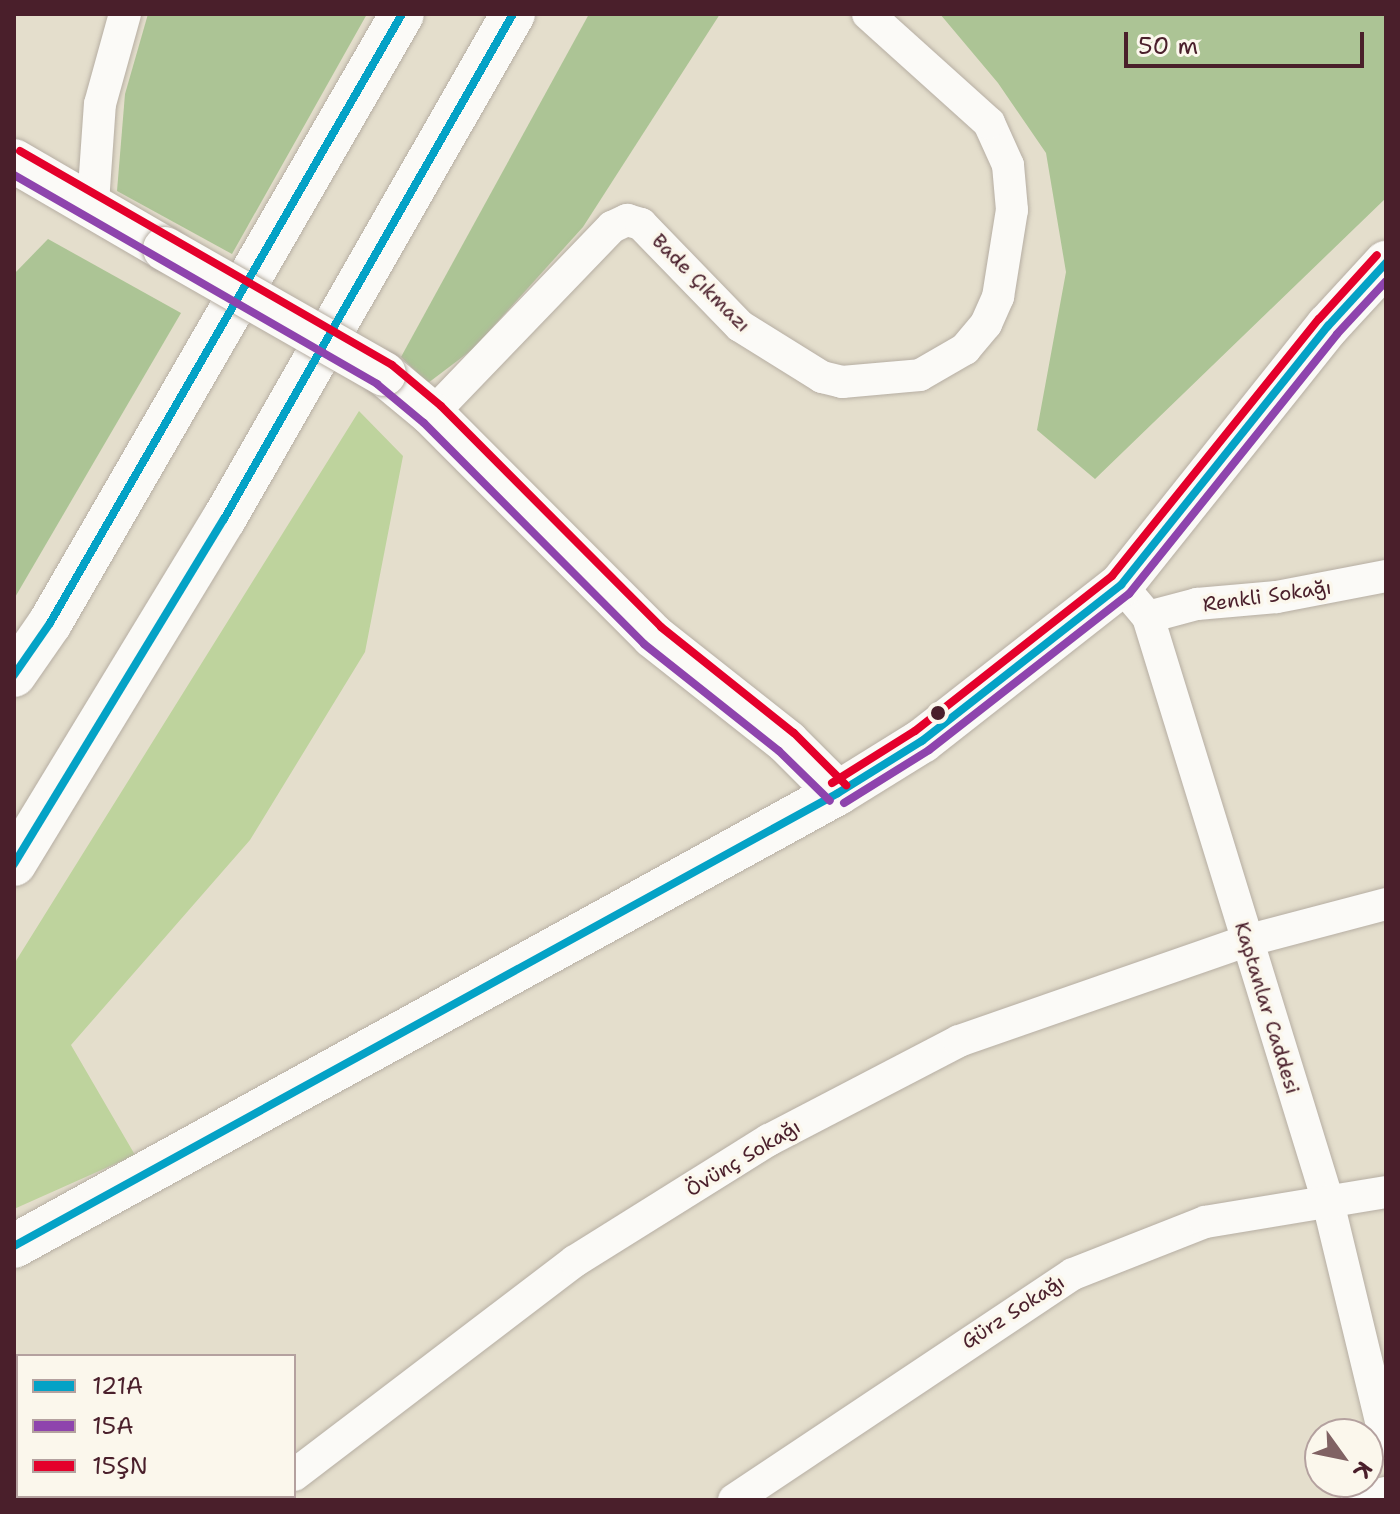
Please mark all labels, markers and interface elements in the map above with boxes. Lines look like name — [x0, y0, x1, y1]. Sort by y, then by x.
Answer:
scale bar — [1128, 16, 1368, 66]
text: 50 m — [1138, 30, 1198, 62]
street label: Bade Çıkmazı — [647, 229, 755, 337]
street label: Renkli Sokağı — [1201, 575, 1333, 617]
unlabelled marker — [930, 705, 946, 721]
street label: Kaptanlar Caddesi — [1229, 919, 1305, 1097]
street label: Övünç Sokağı — [681, 1114, 805, 1202]
street label: Gürz Sokağı — [957, 1270, 1069, 1354]
legend — [16, 1354, 296, 1498]
text: 121A — [92, 1370, 143, 1402]
text: 15A — [92, 1410, 134, 1442]
north arrow — [1304, 1418, 1384, 1498]
text: 15ŞN — [92, 1450, 148, 1482]
text: K — [1347, 1456, 1379, 1484]

